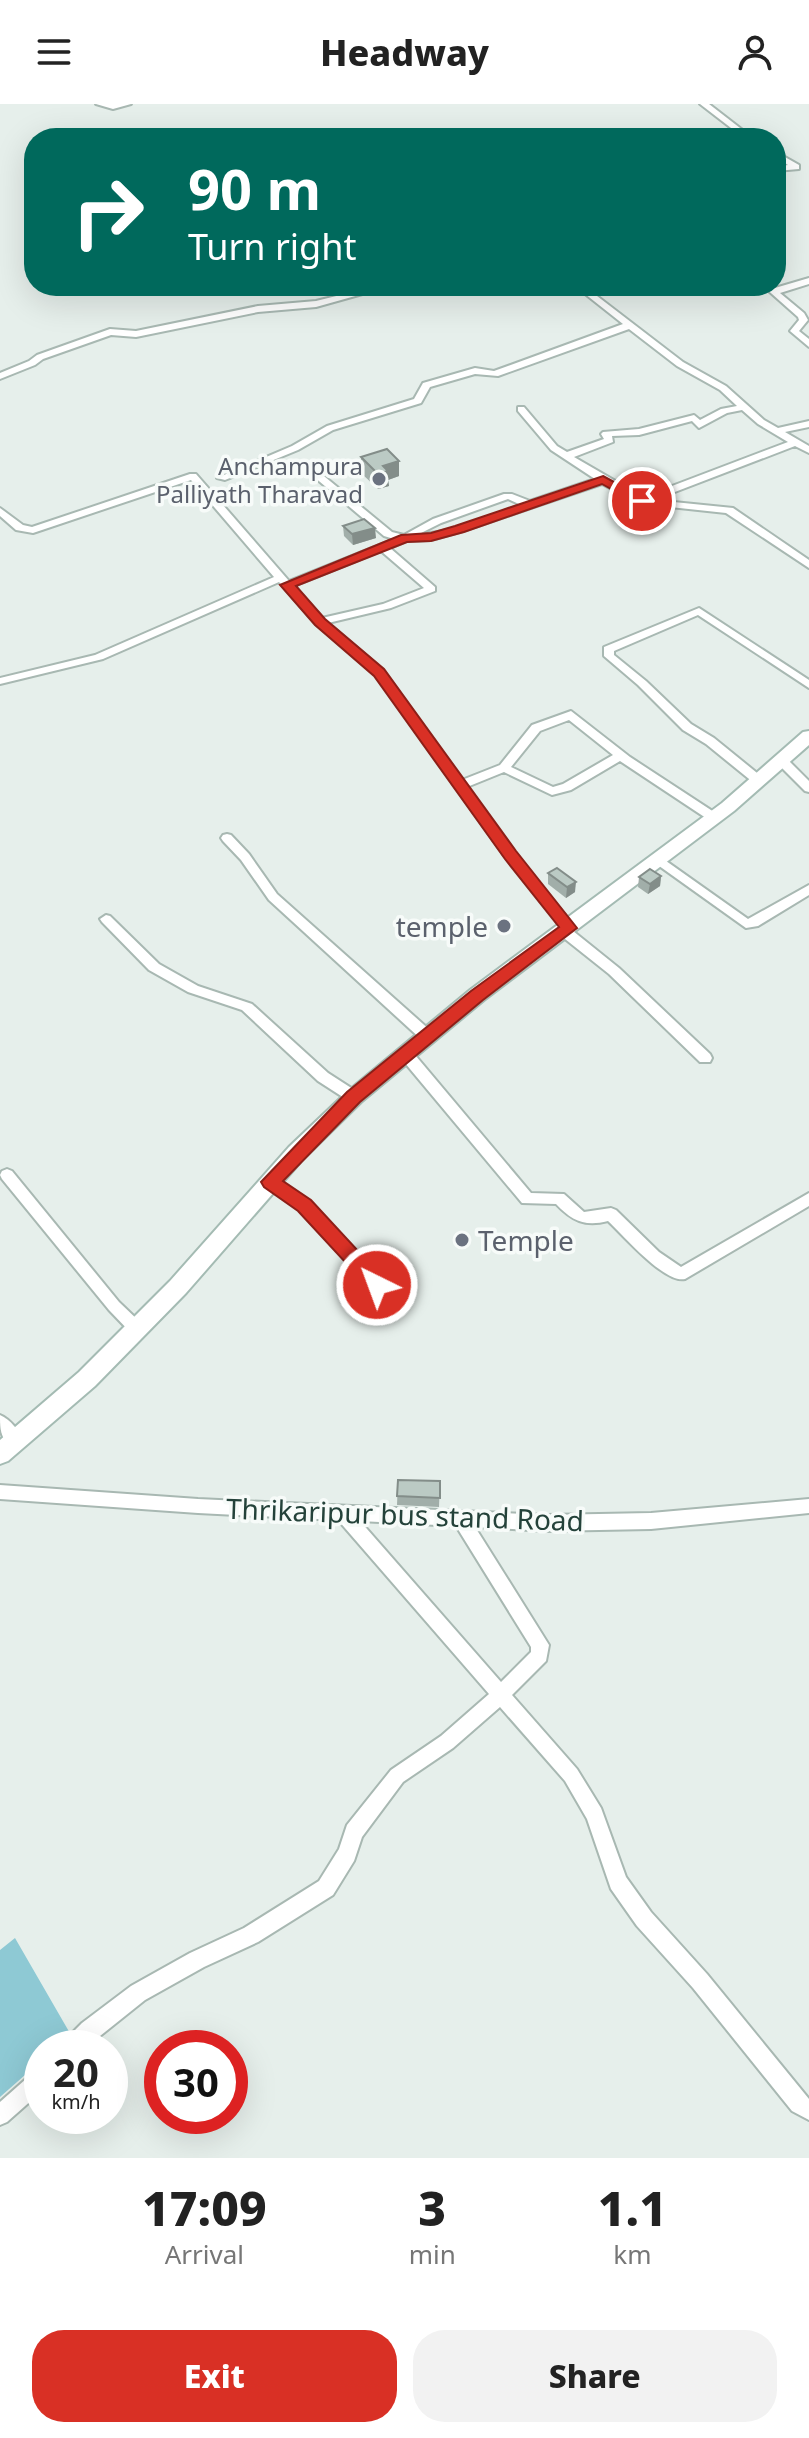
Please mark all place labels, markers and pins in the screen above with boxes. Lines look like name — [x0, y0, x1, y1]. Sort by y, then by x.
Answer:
place label: Anchampura Palliyath Tharavad — [156, 449, 363, 510]
pin — [608, 467, 676, 535]
marker: Anchampura Palliyath Tharavad — [370, 470, 388, 488]
place label: temple — [396, 907, 488, 945]
marker: temple — [495, 917, 513, 935]
place label: Temple — [478, 1221, 574, 1259]
marker: Temple — [453, 1231, 471, 1249]

